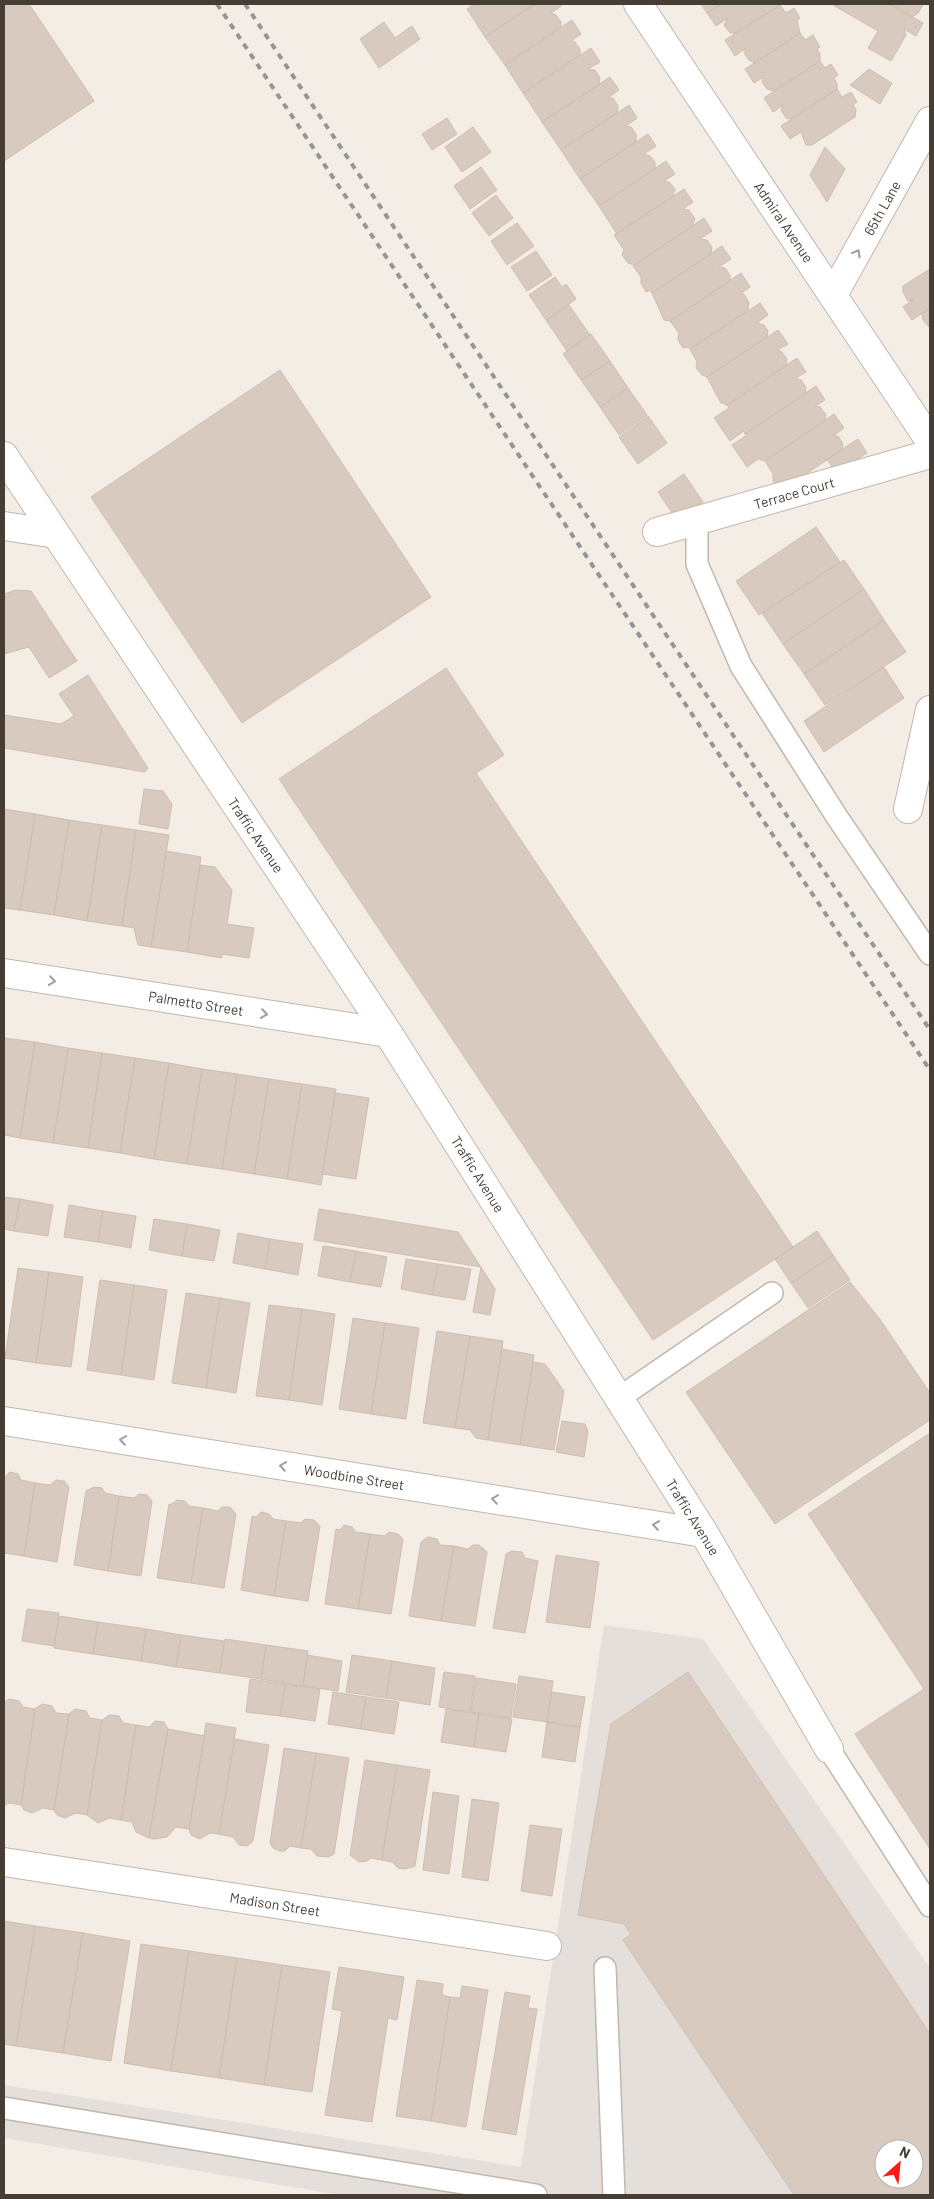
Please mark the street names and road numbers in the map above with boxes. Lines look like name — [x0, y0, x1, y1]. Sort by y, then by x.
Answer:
street label: Admiral Avenue — [751, 178, 817, 266]
street label: 65th Lane — [860, 178, 904, 238]
street label: Terrace Court — [752, 473, 836, 513]
street label: Traffic Avenue — [225, 794, 287, 876]
street label: Palmetto Street — [147, 987, 245, 1019]
street label: Traffic Avenue — [448, 1133, 508, 1215]
street label: Woodbine Street — [302, 1461, 406, 1493]
street label: Traffic Avenue — [663, 1476, 723, 1558]
street label: Madison Street — [229, 1888, 321, 1920]

